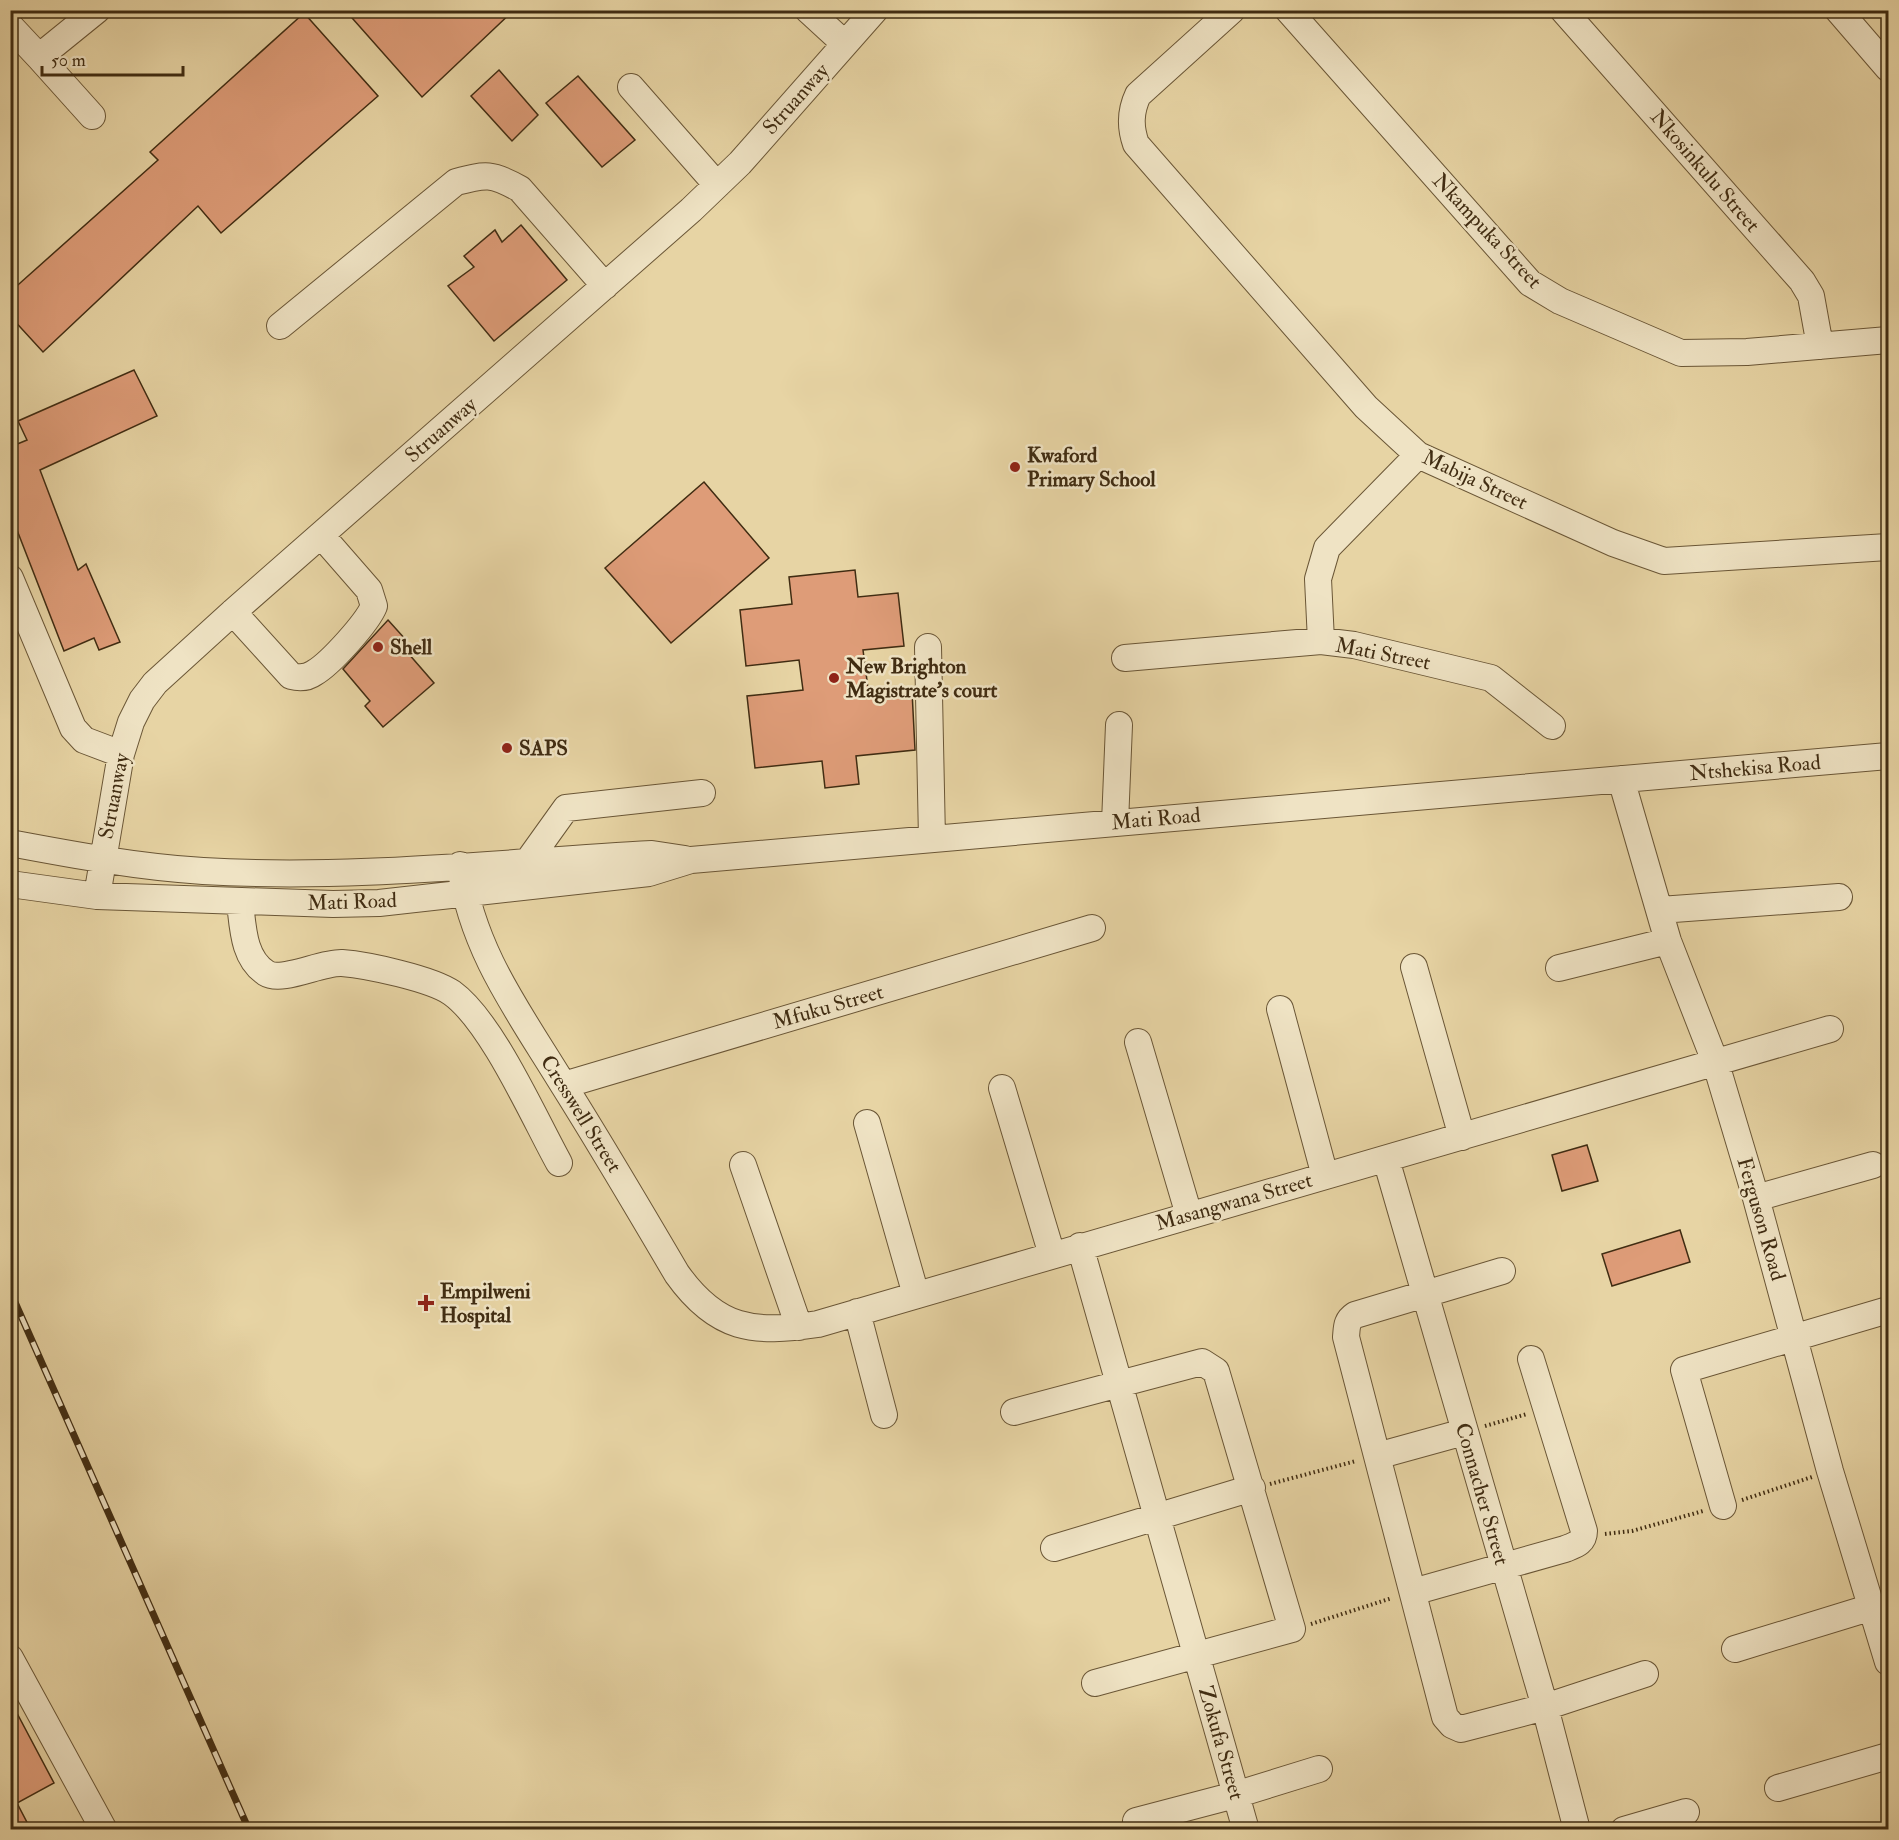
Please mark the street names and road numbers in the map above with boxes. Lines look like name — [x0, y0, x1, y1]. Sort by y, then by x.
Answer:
street label: Struanway — [757, 57, 836, 140]
street label: Nkosinkulu Street — [1644, 104, 1766, 238]
street label: Nkampuka Street — [1426, 167, 1548, 295]
street label: Struanway — [399, 391, 483, 469]
street label: Mabija Street — [1418, 444, 1532, 516]
street label: Mati Street — [1333, 632, 1433, 676]
street label: Ntshekisa Road — [1688, 749, 1823, 787]
street label: Struanway — [92, 750, 136, 841]
street label: Mati Road — [1110, 802, 1202, 836]
street label: Mati Road — [307, 887, 398, 917]
street label: Mfuku Street — [770, 978, 887, 1036]
street label: Cresswell Street — [534, 1050, 628, 1178]
street label: Ferguson Road — [1731, 1154, 1792, 1284]
street label: Masangwana Street — [1152, 1167, 1316, 1237]
street label: Connacher Street — [1449, 1420, 1515, 1569]
street label: Zokufa Street — [1192, 1683, 1250, 1803]

